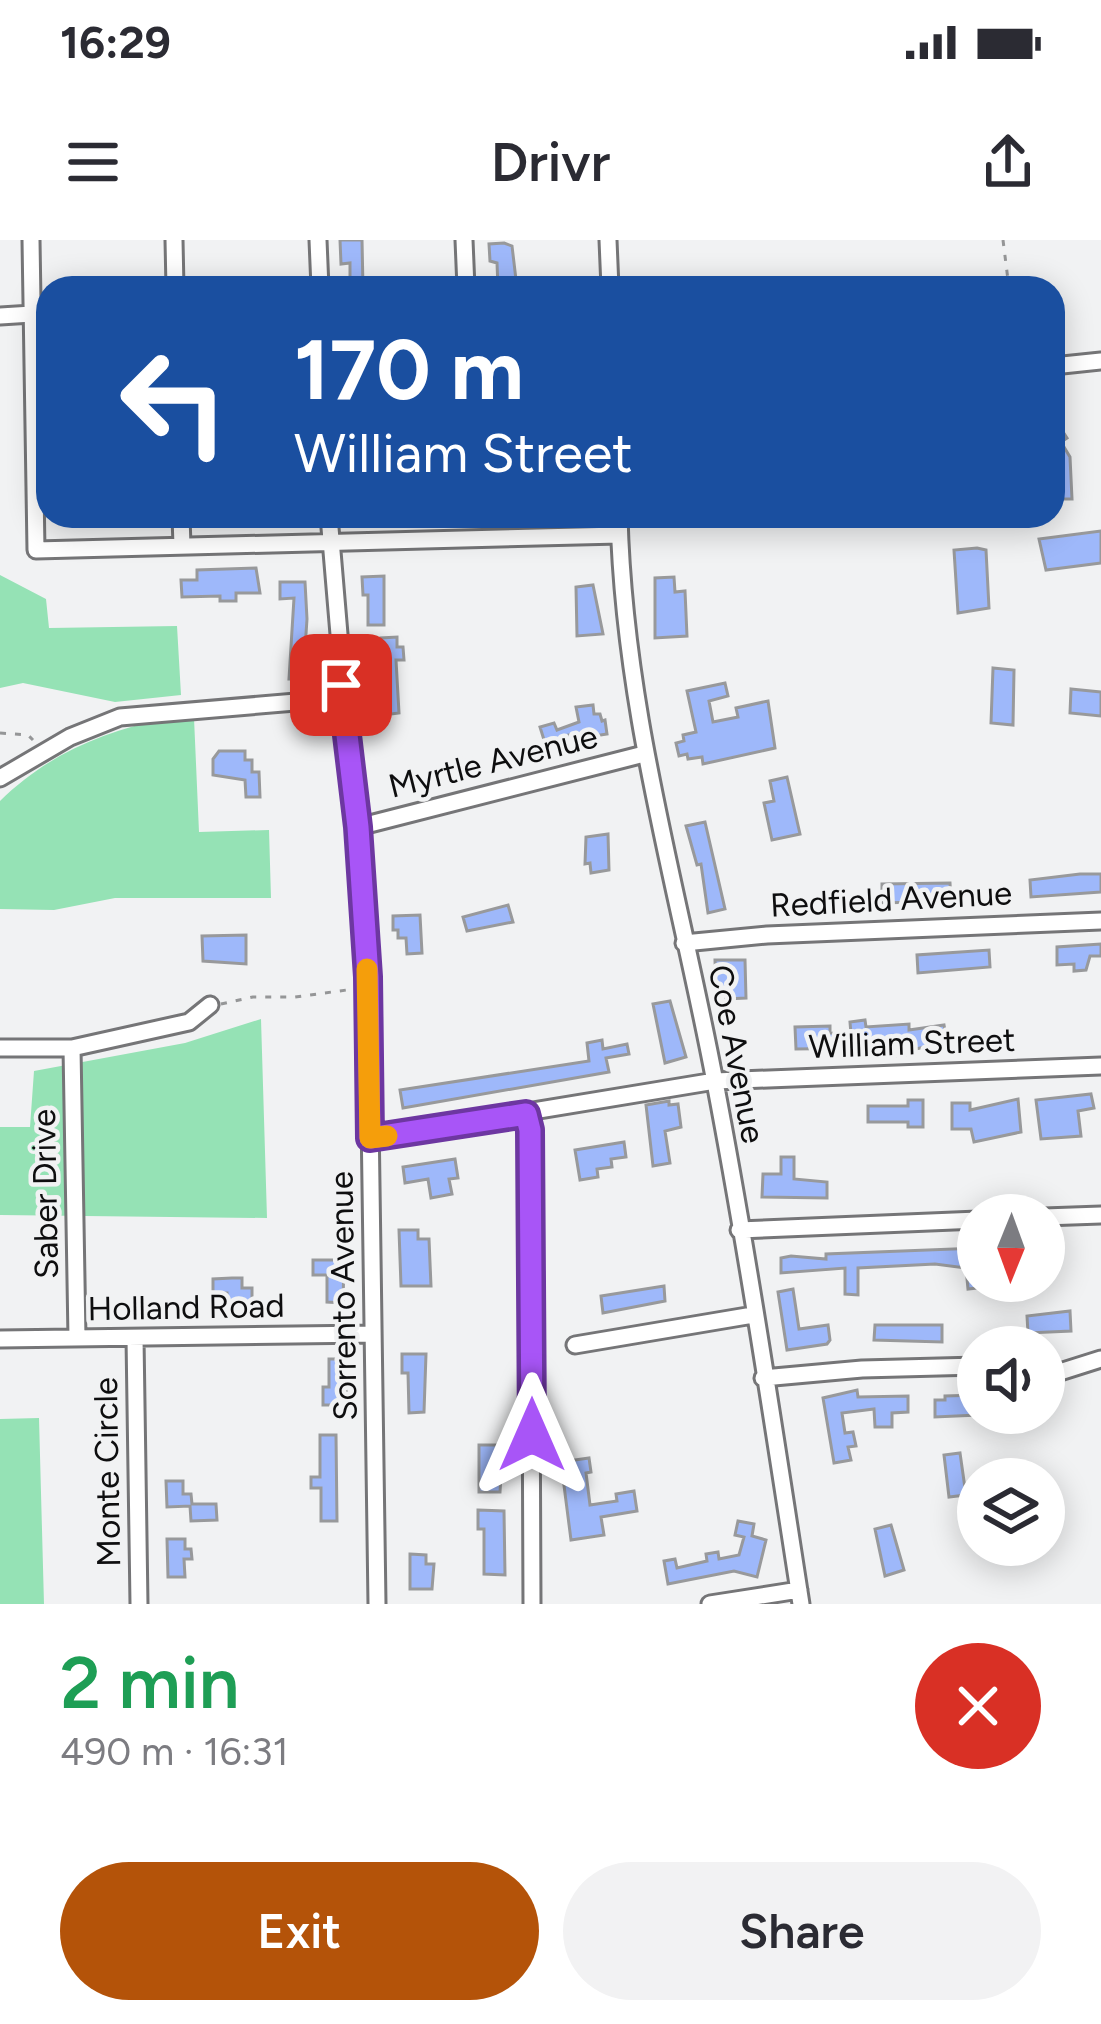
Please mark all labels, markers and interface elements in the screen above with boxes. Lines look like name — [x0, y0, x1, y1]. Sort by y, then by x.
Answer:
text: 16:29 — [60, 15, 171, 69]
icon: menu — [60, 129, 126, 195]
icon: share — [975, 129, 1041, 195]
text: Drivr — [491, 130, 610, 195]
text: 170 m — [294, 319, 524, 420]
icon: left — [96, 324, 252, 480]
text: William Street — [294, 421, 633, 486]
pin — [290, 634, 392, 736]
icon: arrive — [308, 652, 374, 718]
street label: Myrtle Avenue — [384, 716, 602, 806]
street label: Redfield Avenue — [769, 873, 1013, 925]
street label: Coe Avenue — [701, 962, 773, 1146]
street label: William Street — [808, 1020, 1016, 1066]
street label: Saber Drive — [24, 1109, 66, 1279]
street label: Sorrento Avenue — [321, 1171, 365, 1421]
north arrow — [957, 1194, 1065, 1302]
map controls — [957, 1194, 1065, 1566]
street label: Holland Road — [87, 1286, 285, 1328]
button: sound — [957, 1326, 1065, 1434]
position arrow — [469, 1372, 595, 1498]
street label: Monte Circle — [86, 1377, 128, 1567]
button: layers — [957, 1458, 1065, 1566]
text: 2 min — [60, 1640, 239, 1726]
button: close — [915, 1643, 1041, 1769]
text: 490 m · 16:31 — [60, 1728, 289, 1775]
button: Exit — [60, 1862, 539, 2000]
button: Share — [563, 1862, 1041, 2000]

